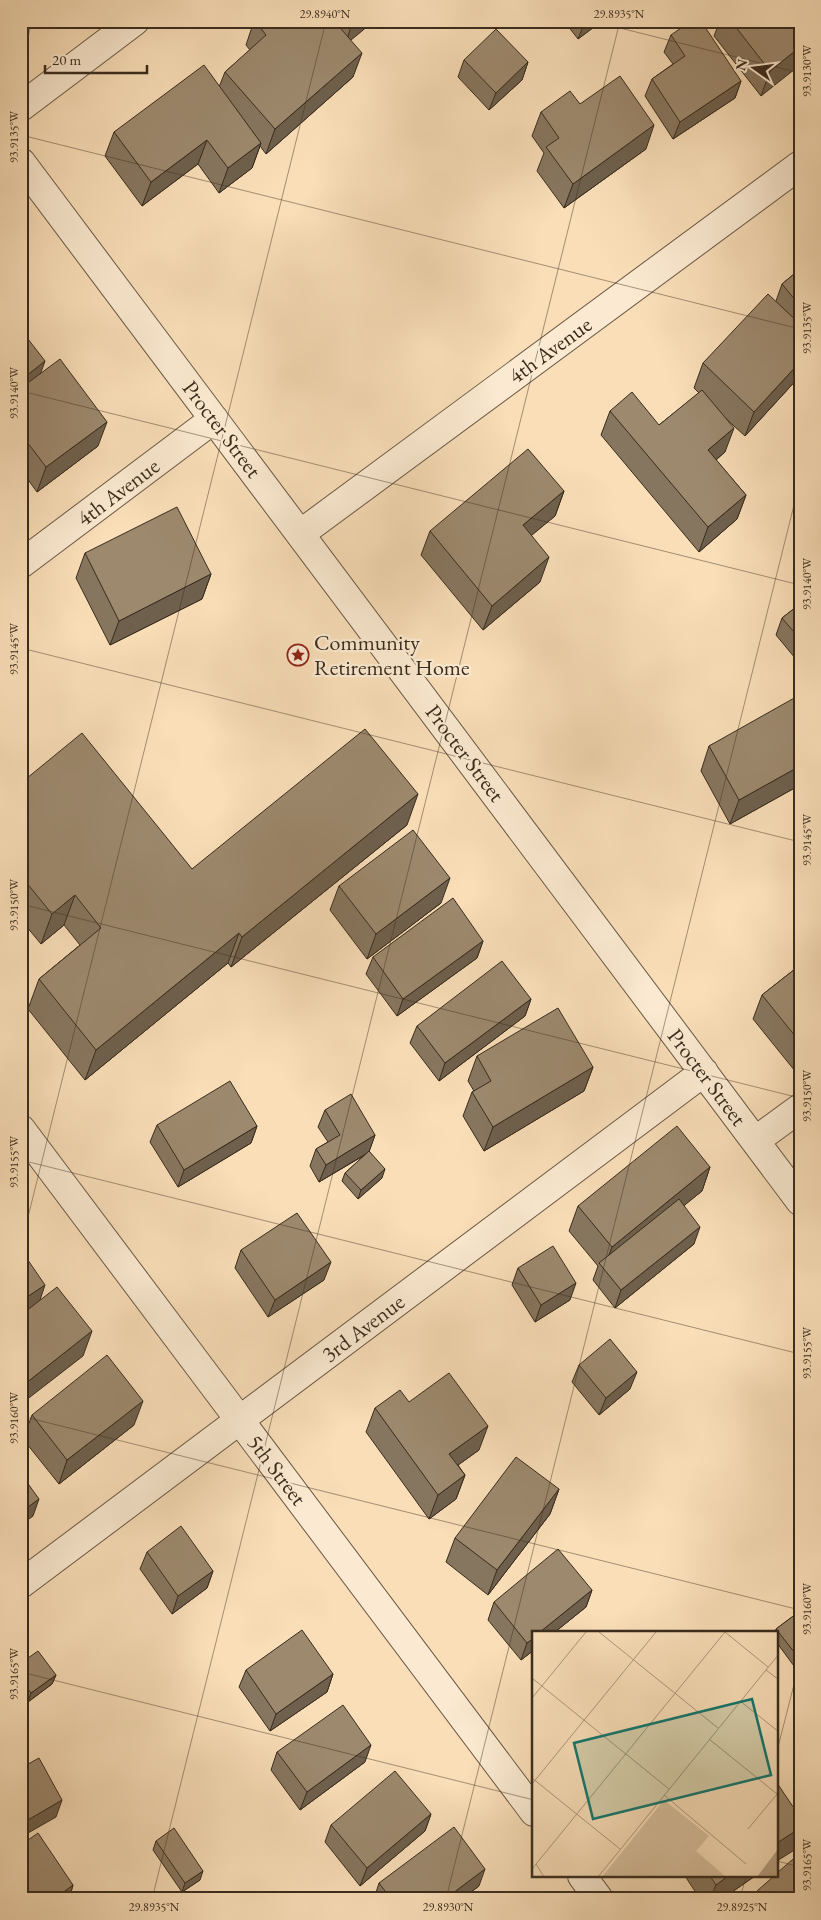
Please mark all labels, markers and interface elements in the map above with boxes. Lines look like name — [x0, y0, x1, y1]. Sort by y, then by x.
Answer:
text: 29.8940°N — [300, 6, 351, 22]
text: 29.8935°N — [594, 6, 645, 22]
scale bar — [45, 42, 148, 74]
north arrow — [728, 42, 778, 92]
text: 93.9130°W — [799, 44, 815, 97]
text: 20 m — [52, 50, 81, 69]
text: N — [731, 57, 752, 73]
text: 93.9135°W — [6, 110, 22, 163]
text: 93.9135°W — [799, 301, 815, 354]
street label: 4th Avenue — [503, 310, 598, 390]
text: 93.9140°W — [6, 366, 22, 419]
street label: Procter Street — [176, 374, 268, 484]
street label: 4th Avenue — [71, 451, 166, 533]
text: 93.9140°W — [799, 557, 815, 610]
text: 93.9145°W — [6, 622, 22, 675]
place label: Community Retirement Home — [314, 628, 470, 682]
place icon: Community Retirement Home — [286, 643, 310, 667]
street label: Procter Street — [419, 698, 511, 808]
text: 93.9145°W — [799, 813, 815, 866]
text: 93.9150°W — [6, 878, 22, 931]
street label: Procter Street — [661, 1022, 753, 1132]
text: 93.9150°W — [799, 1069, 815, 1122]
text: 93.9155°W — [6, 1135, 22, 1188]
street label: 3rd Avenue — [316, 1287, 411, 1369]
text: 93.9155°W — [799, 1326, 815, 1379]
text: 93.9160°W — [6, 1391, 22, 1444]
street label: 5th Street — [241, 1429, 313, 1511]
text: 93.9160°W — [799, 1582, 815, 1635]
inset map — [532, 1631, 778, 1878]
text: 93.9165°W — [6, 1647, 22, 1700]
text: 93.9165°W — [799, 1838, 815, 1891]
text: 29.8935°N — [129, 1899, 180, 1915]
text: 29.8930°N — [423, 1899, 474, 1915]
text: 29.8925°N — [717, 1899, 768, 1915]

